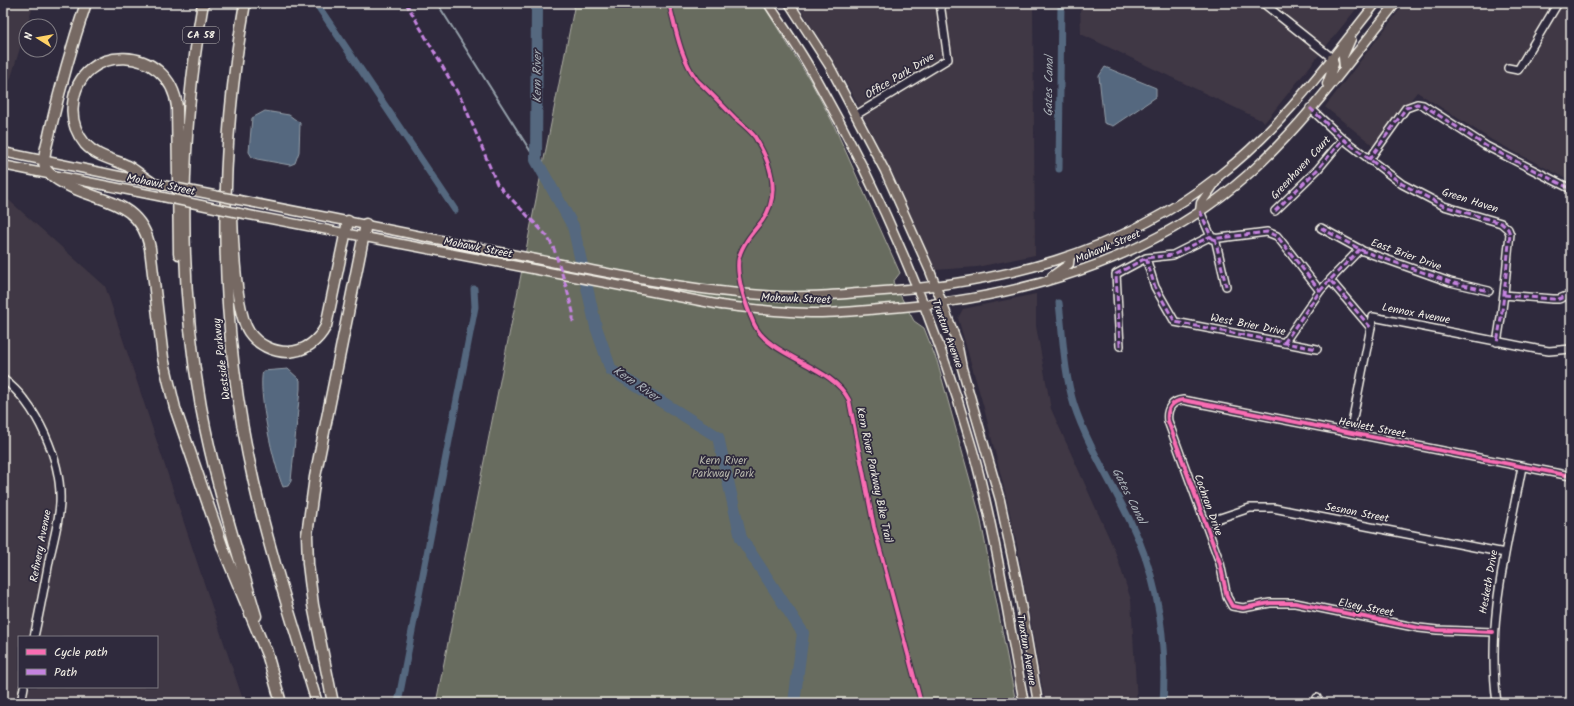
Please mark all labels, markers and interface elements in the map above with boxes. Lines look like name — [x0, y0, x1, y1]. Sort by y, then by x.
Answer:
north arrow — [18, 18, 58, 58]
road number: CA 58 — [183, 27, 219, 43]
text: N — [20, 31, 39, 41]
water label: Kern River — [528, 48, 547, 103]
street label: Office Park Drive — [862, 48, 938, 104]
water label: Gates Canal — [1039, 53, 1059, 117]
street label: Greenhaven Court — [1267, 131, 1336, 204]
street label: Mohawk Street — [125, 169, 198, 201]
street label: Green Haven — [1439, 183, 1501, 219]
street label: Mohawk Street — [1072, 225, 1144, 269]
street label: Mohawk Street — [442, 233, 515, 264]
street label: East Brier Drive — [1368, 234, 1444, 276]
street label: Mohawk Street — [761, 289, 832, 309]
street label: Truxtun Avenue — [926, 297, 968, 371]
street label: Lennox Avenue — [1380, 299, 1452, 329]
street label: West Brier Drive — [1209, 309, 1287, 341]
street label: Westside Parkway — [208, 316, 236, 401]
water label: Kern River — [609, 362, 665, 408]
street label: Kern River Parkway Bike Trail — [851, 406, 897, 545]
street label: Hewlett Street — [1337, 413, 1408, 443]
park label: Kern River Parkway Park — [692, 452, 755, 483]
water label: Gates Canal — [1107, 465, 1152, 529]
street label: Cochran Drive — [1189, 472, 1227, 538]
street label: Sesnon Street — [1324, 498, 1391, 528]
street label: Refinery Avenue — [25, 508, 57, 584]
street label: Hesketh Drive — [1475, 549, 1503, 615]
street label: Elsey Street — [1337, 594, 1396, 622]
street label: Truxtun Avenue — [1011, 613, 1041, 687]
legend — [18, 636, 158, 688]
text: Cycle path — [54, 643, 108, 662]
text: Path — [54, 663, 77, 682]

